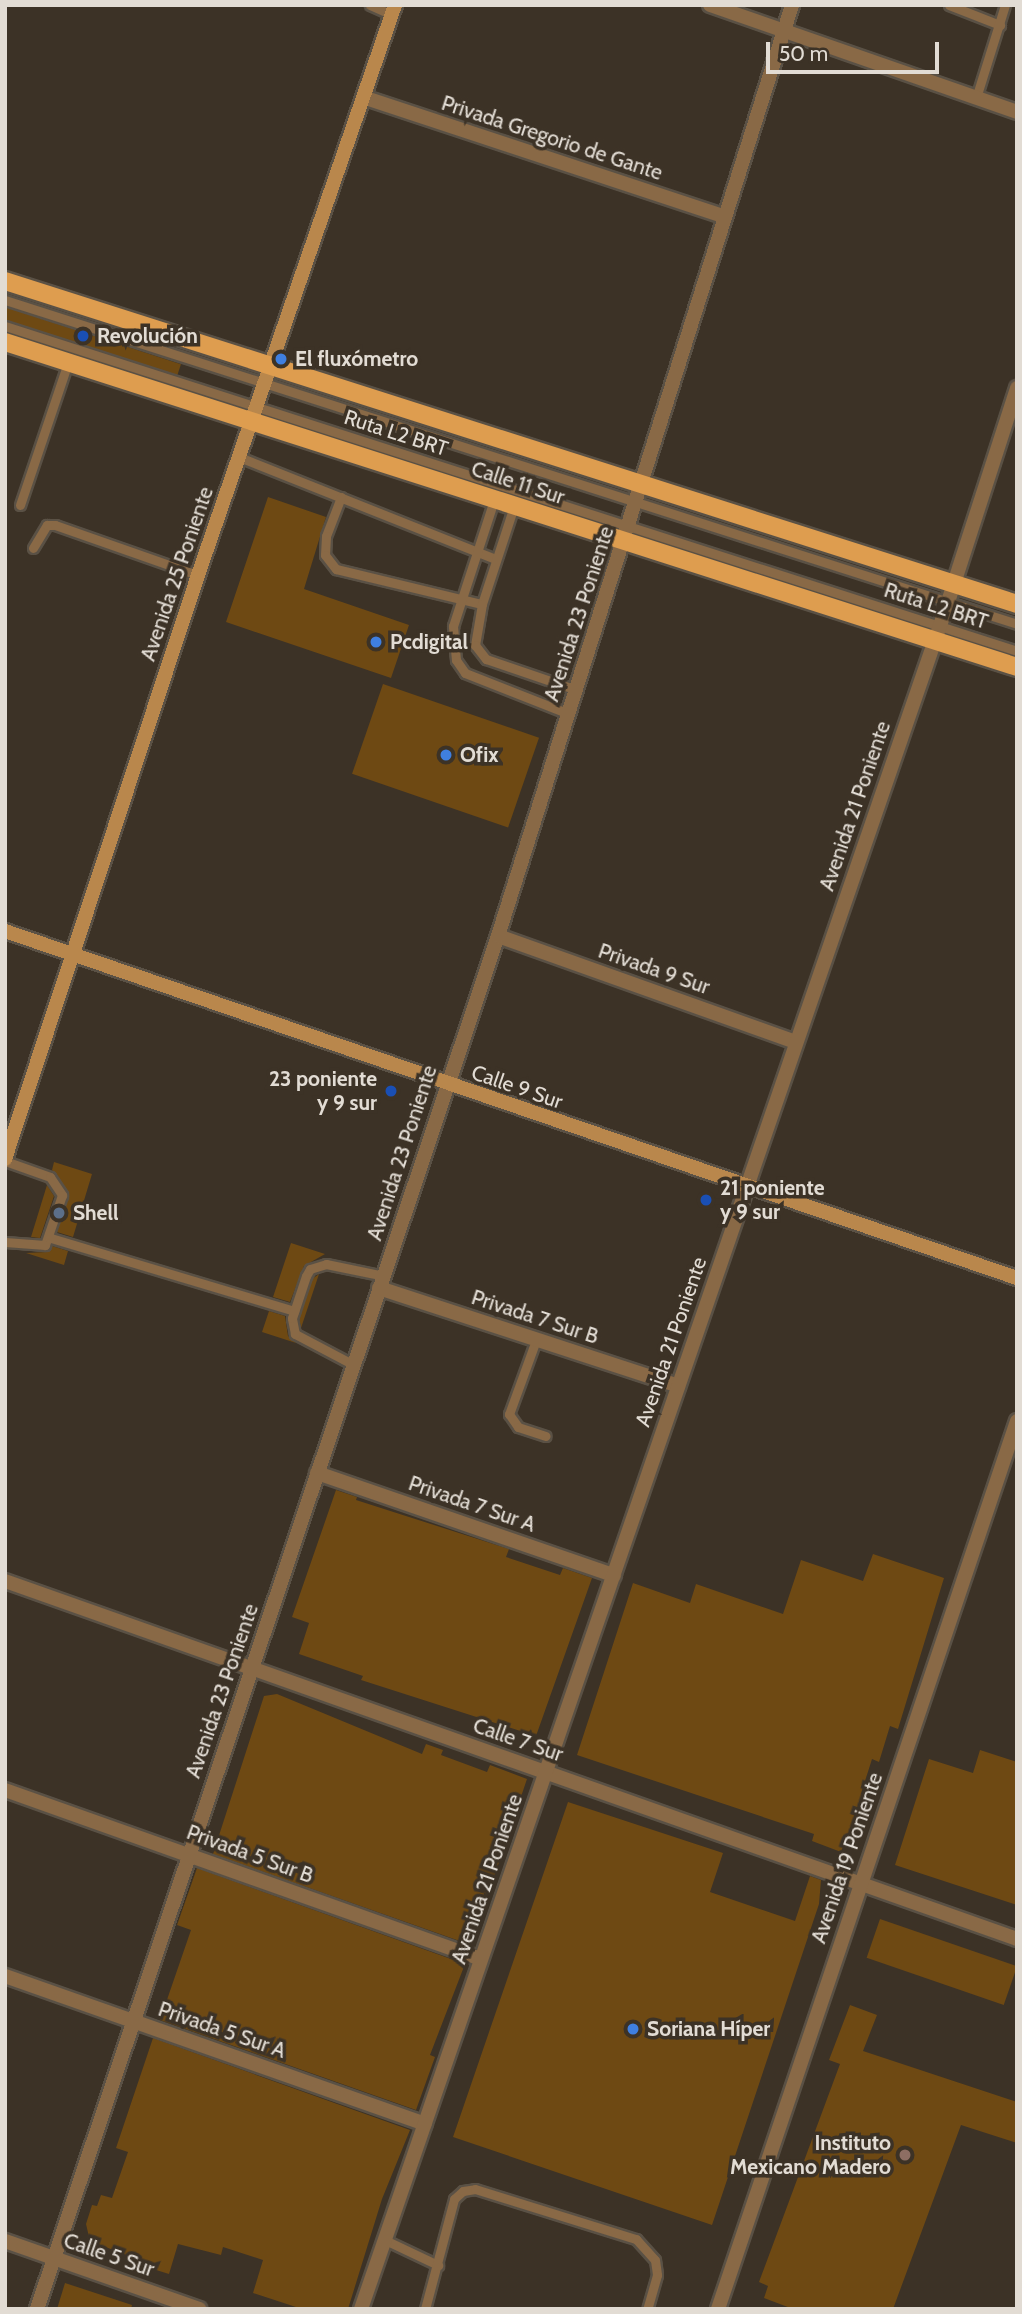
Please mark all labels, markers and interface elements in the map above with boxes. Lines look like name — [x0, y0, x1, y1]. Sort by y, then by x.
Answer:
scale bar — [770, 28, 943, 72]
text: 50 m — [779, 41, 828, 66]
street label: Privada Gregorio de Gante — [438, 90, 666, 186]
place label: Revolución — [97, 323, 198, 349]
marker: Revolución — [75, 328, 91, 344]
place label: El fluxómetro — [295, 346, 418, 372]
marker: El fluxómetro — [273, 351, 289, 367]
street label: Ruta L2 BRT — [341, 404, 451, 462]
street label: Calle 11 Sur — [468, 456, 568, 510]
street label: Avenida 25 Poniente — [135, 484, 219, 664]
street label: Avenida 23 Poniente — [539, 523, 619, 705]
street label: Ruta L2 BRT — [881, 577, 991, 635]
place label: Pcdigital — [390, 629, 468, 655]
marker: Pcdigital — [368, 634, 384, 650]
street label: Avenida 21 Poniente — [814, 718, 896, 894]
place label: Ofix — [460, 742, 499, 768]
marker: Ofix — [438, 747, 454, 763]
street label: Privada 9 Sur — [595, 938, 713, 1000]
street label: Calle 9 Sur — [468, 1060, 566, 1114]
street label: Avenida 23 Poniente — [362, 1062, 442, 1244]
place label: 23 poniente y 9 sur — [269, 1066, 377, 1116]
marker: 23 poniente y 9 sur — [383, 1083, 399, 1099]
place label: 21 poniente y 9 sur — [720, 1175, 825, 1225]
marker: 21 poniente y 9 sur — [698, 1192, 714, 1208]
place label: Shell — [73, 1200, 118, 1226]
marker: Shell — [51, 1205, 67, 1221]
street label: Avenida 21 Poniente — [630, 1254, 712, 1430]
street label: Privada 7 Sur B — [468, 1285, 602, 1349]
street label: Privada 7 Sur A — [405, 1471, 539, 1537]
street label: Avenida 23 Poniente — [180, 1601, 264, 1781]
street label: Calle 7 Sur — [470, 1713, 566, 1767]
street label: Avenida 19 Poniente — [806, 1769, 888, 1947]
street label: Avenida 21 Poniente — [446, 1791, 528, 1967]
street label: Privada 5 Sur B — [183, 1819, 317, 1889]
street label: Privada 5 Sur A — [155, 1996, 289, 2064]
place label: Soriana Híper — [647, 2016, 770, 2042]
marker: Soriana Híper — [625, 2021, 641, 2037]
place label: Instituto Mexicano Madero — [730, 2130, 891, 2180]
marker: Instituto Mexicano Madero — [897, 2147, 913, 2163]
street label: Calle 5 Sur — [60, 2228, 158, 2282]

